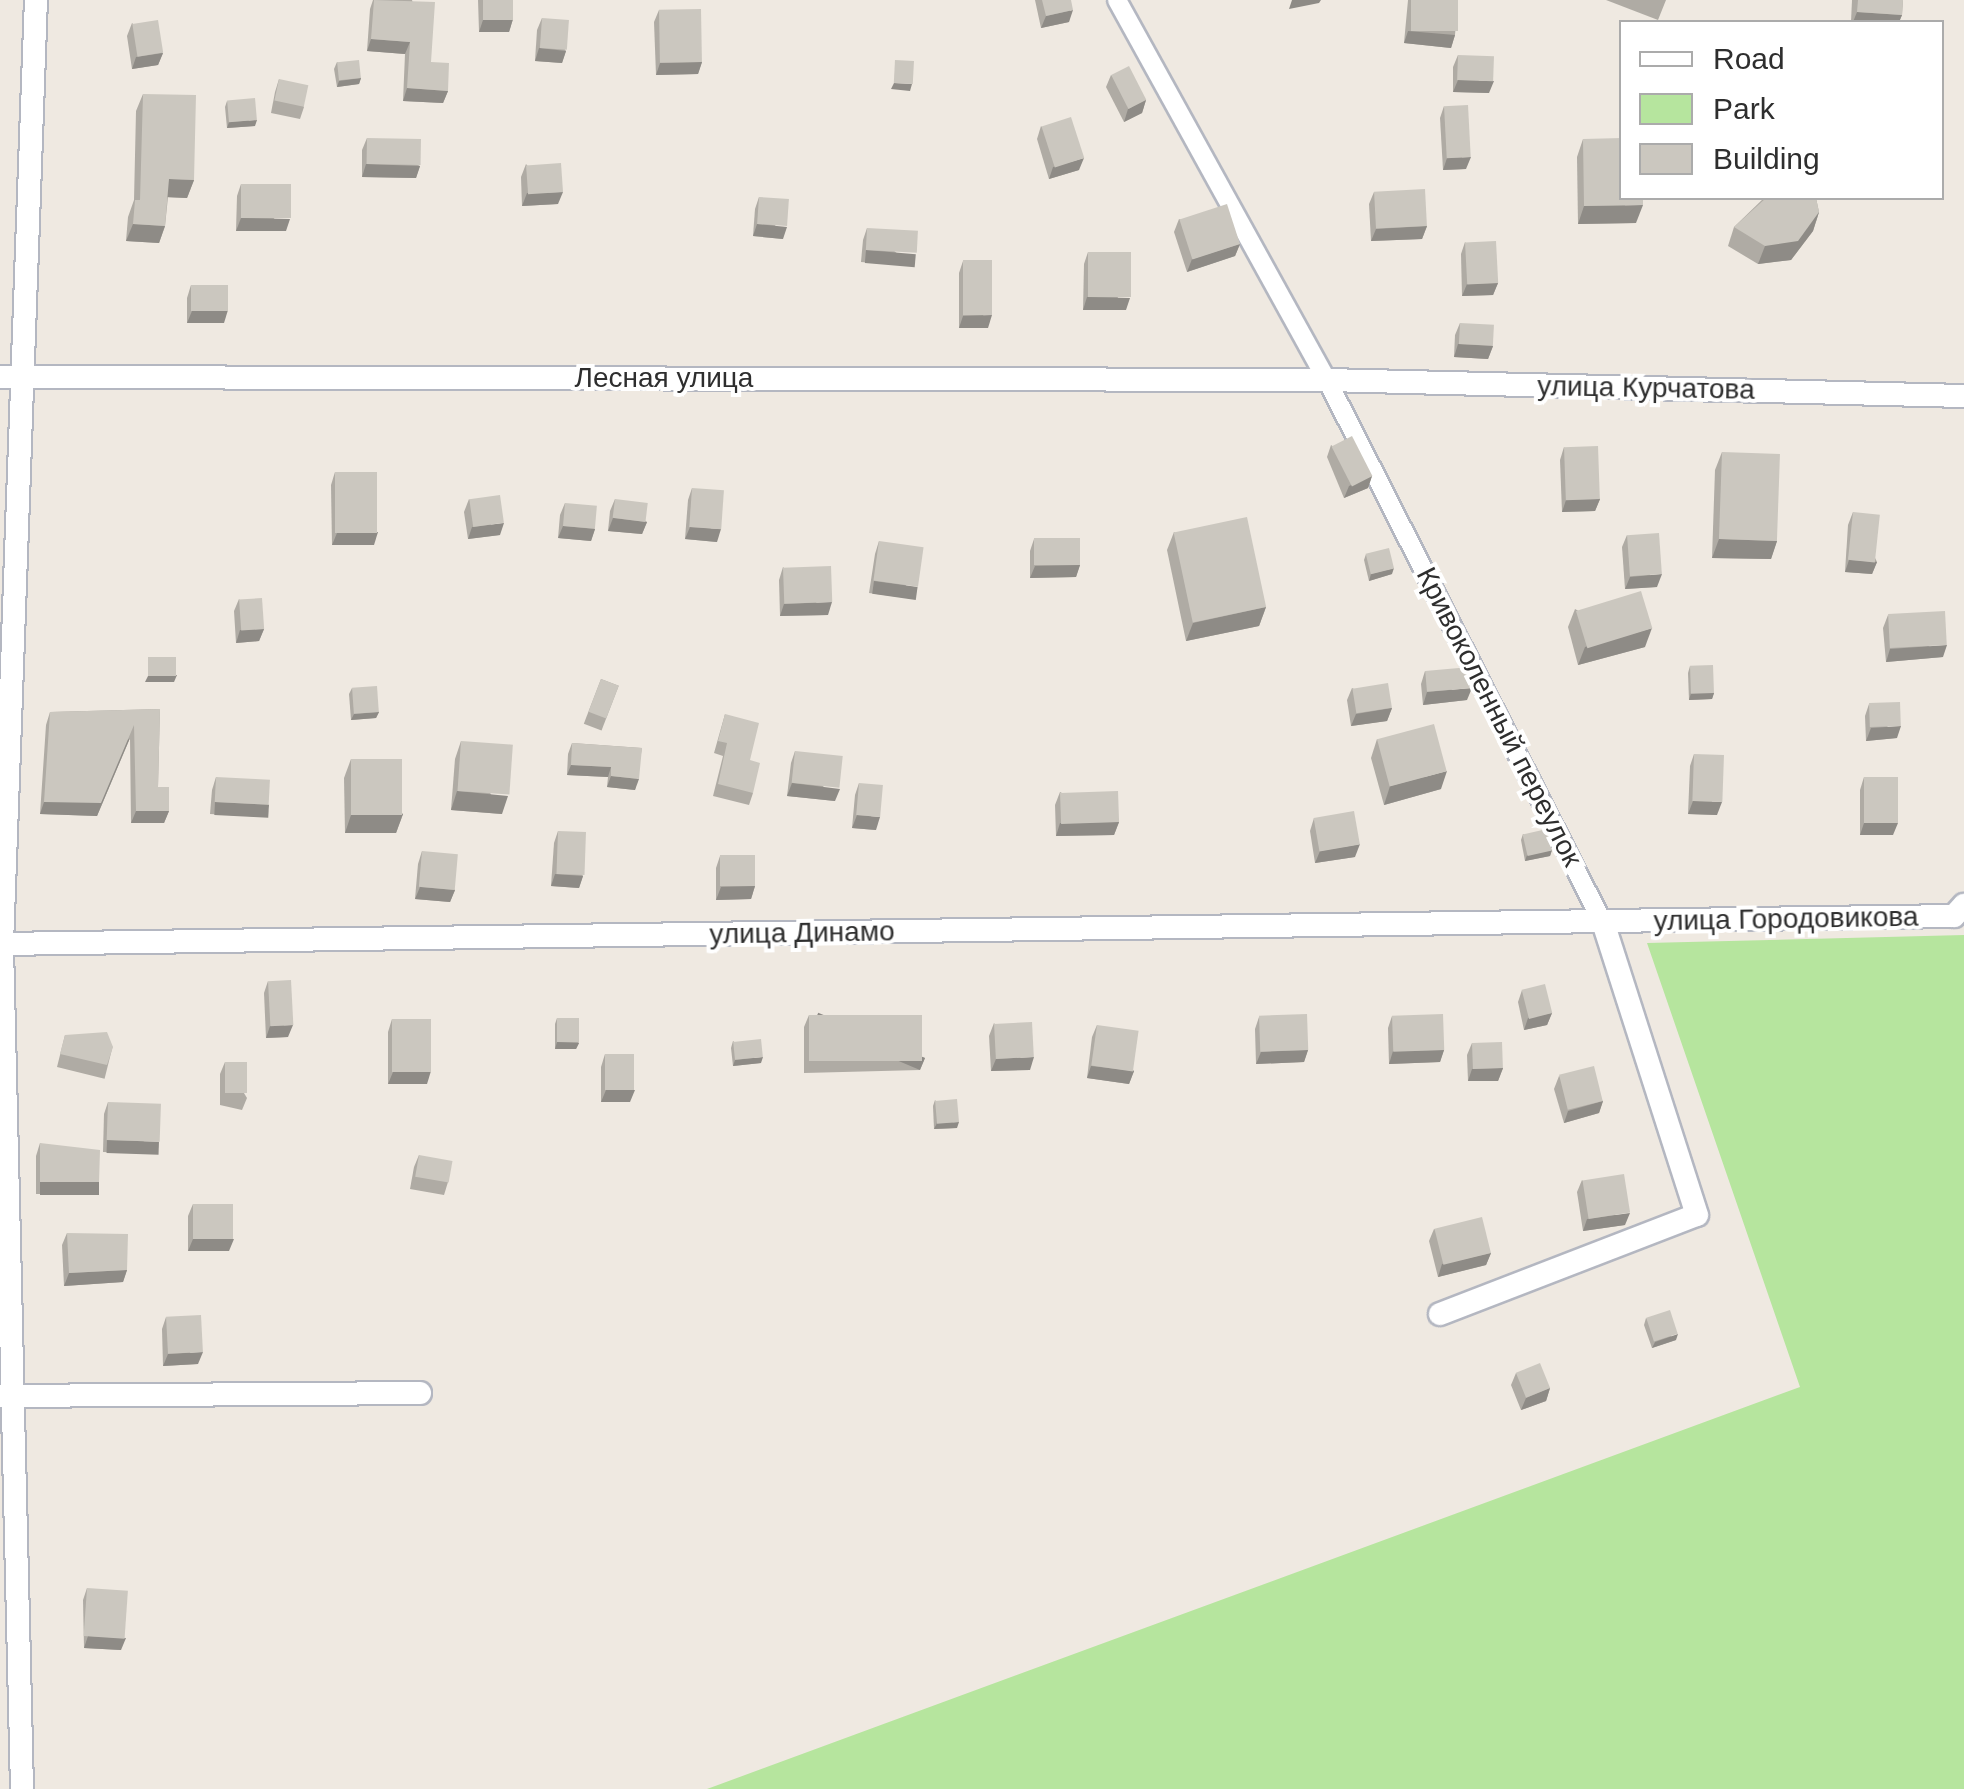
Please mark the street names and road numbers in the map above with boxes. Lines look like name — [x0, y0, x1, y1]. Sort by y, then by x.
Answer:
street label: Лесная улица — [575, 361, 753, 395]
street label: улица Курчатова — [1537, 369, 1755, 407]
street label: Кривоколенный переулок — [1409, 562, 1589, 872]
street label: улица Городовикова — [1653, 900, 1919, 938]
street label: улица Динамо — [709, 915, 895, 951]

